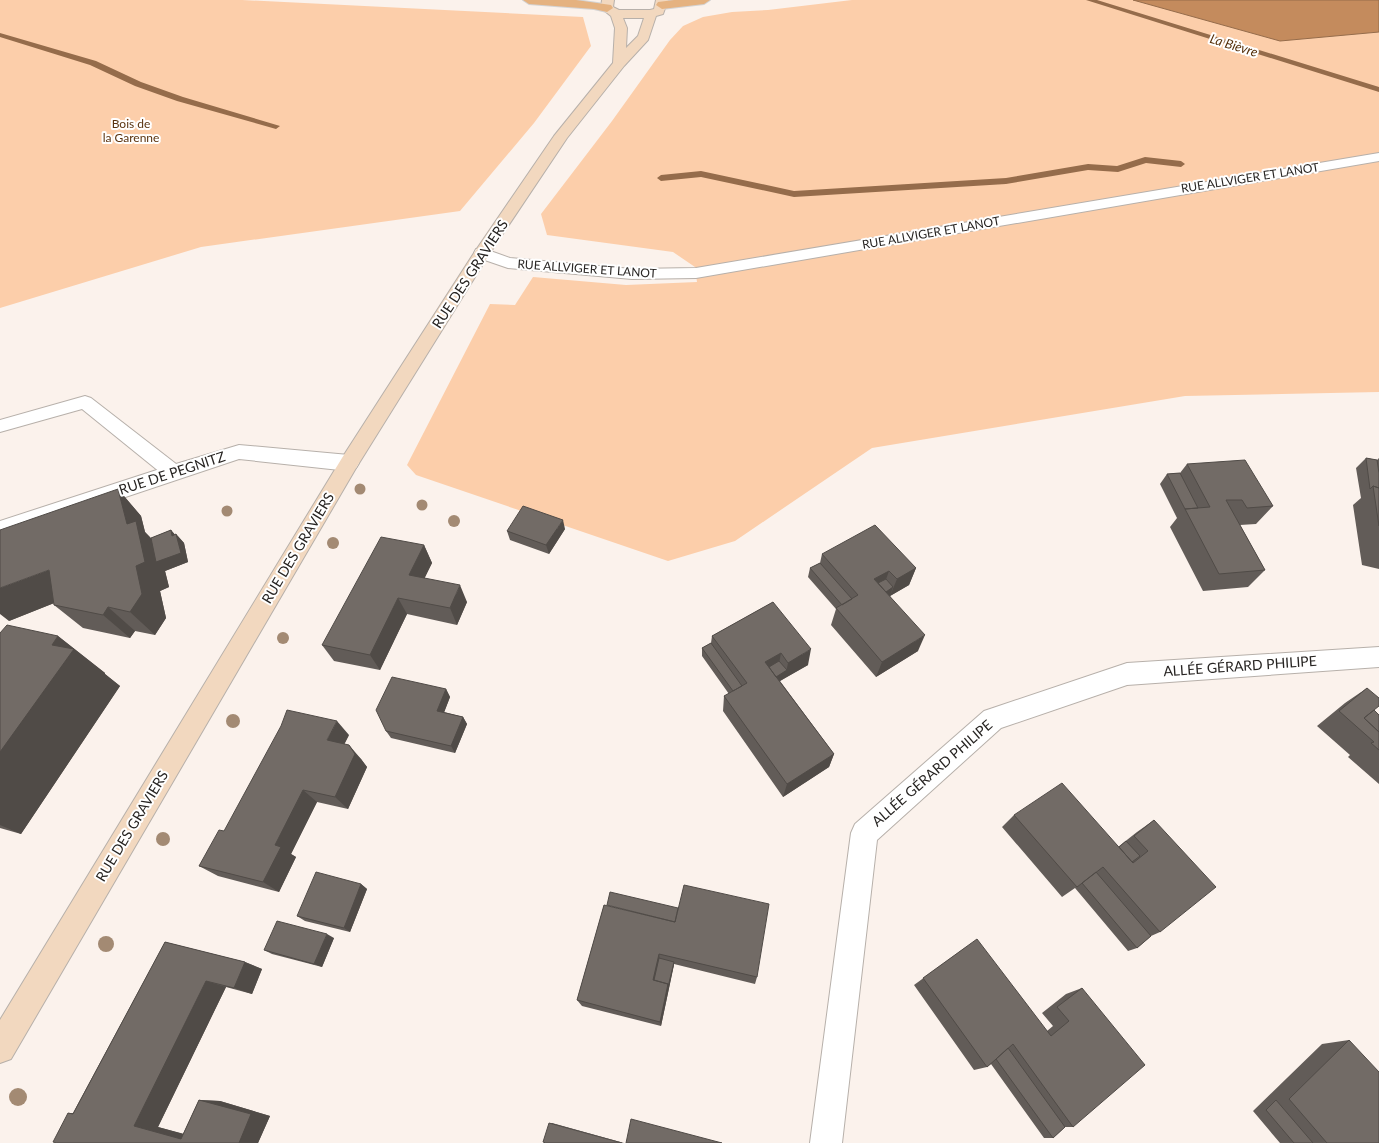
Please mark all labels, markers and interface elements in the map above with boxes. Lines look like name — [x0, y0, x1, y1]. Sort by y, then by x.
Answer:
water label: La Bièvre — [1208, 30, 1260, 60]
park label: Bois de la Garenne — [103, 116, 159, 145]
street label: RUE ALLVIGER ET LANOT — [1180, 159, 1320, 196]
street label: RUE ALLVIGER ET LANOT — [861, 213, 1001, 252]
street label: RUE DES GRAVIERS — [428, 216, 511, 331]
street label: RUE ALLVIGER ET LANOT — [517, 256, 657, 281]
street label: RUE DE PEGNITZ — [117, 447, 227, 498]
street label: RUE DES GRAVIERS — [258, 489, 337, 606]
street label: ALLÉE GÉRARD PHILIPE — [1163, 652, 1317, 679]
street label: ALLÉE GÉRARD PHILIPE — [868, 716, 995, 829]
street label: RUE DES GRAVIERS — [92, 767, 171, 884]

